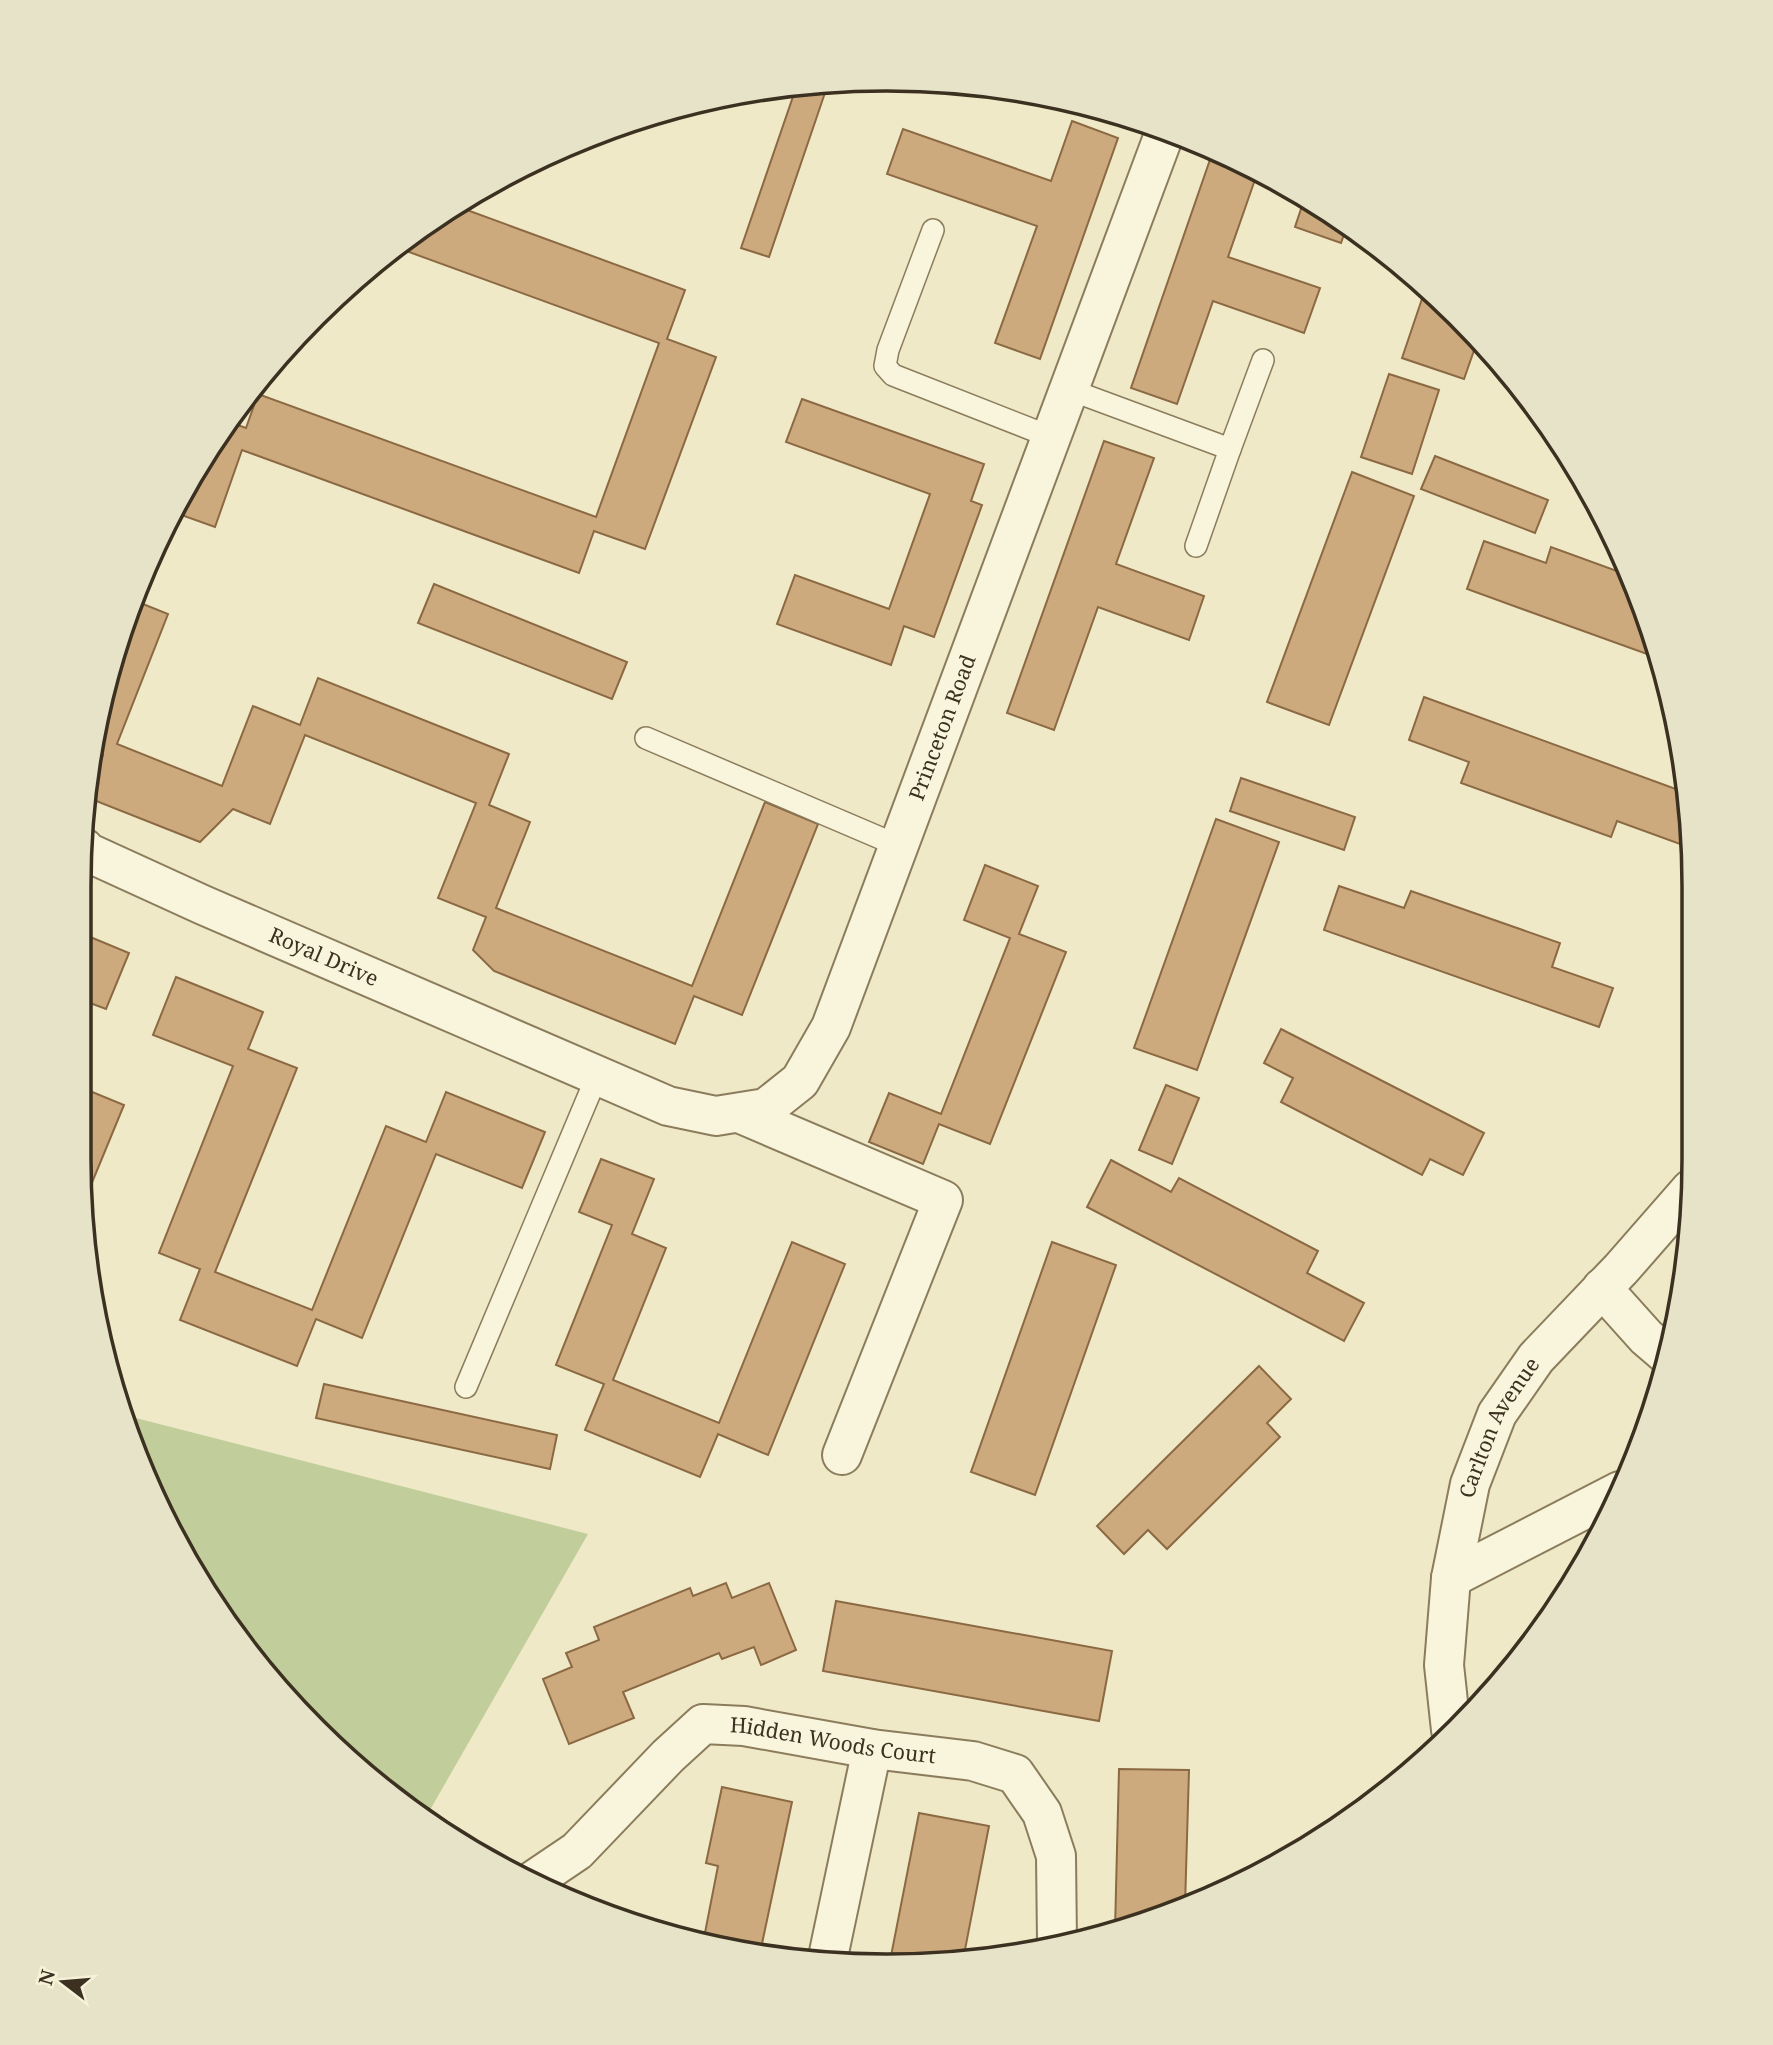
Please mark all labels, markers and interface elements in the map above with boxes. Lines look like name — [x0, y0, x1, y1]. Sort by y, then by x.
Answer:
street label: Princeton Road — [902, 650, 982, 804]
street label: Royal Drive — [265, 920, 383, 992]
street label: Carlton Avenue — [1453, 1351, 1545, 1500]
street label: Hidden Woods Court — [729, 1710, 937, 1769]
north arrow — [28, 1947, 98, 2017]
text: N — [32, 1967, 61, 1988]

